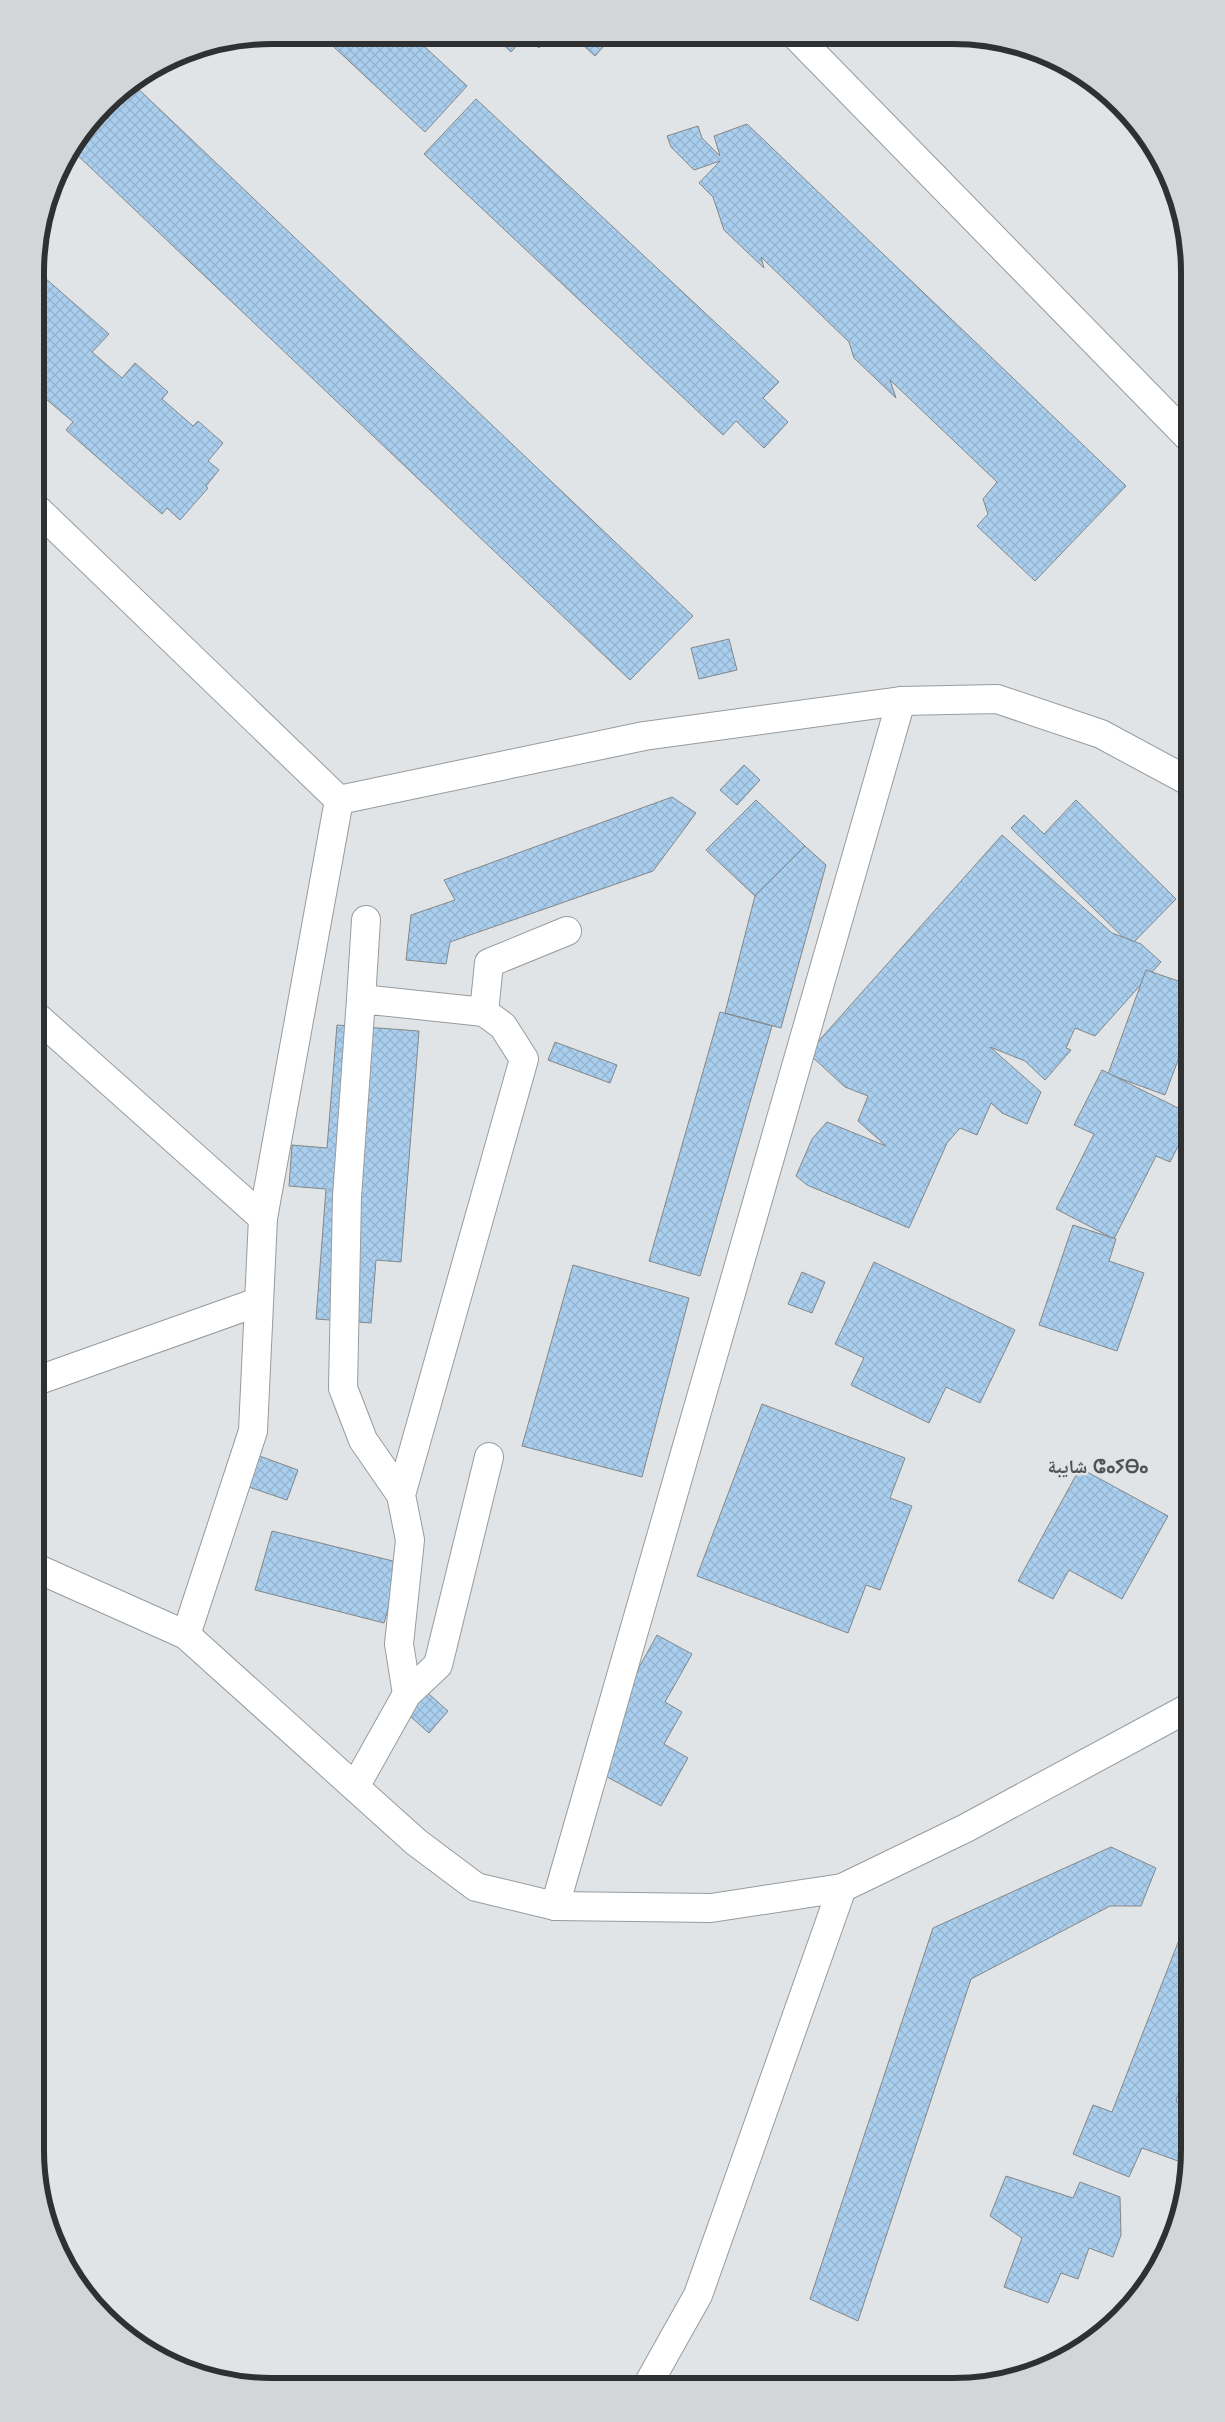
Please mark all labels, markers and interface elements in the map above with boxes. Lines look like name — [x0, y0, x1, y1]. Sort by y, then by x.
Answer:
district label: شايبة ⵛⴰⵢⴱⴰ — [1048, 1455, 1148, 1478]

